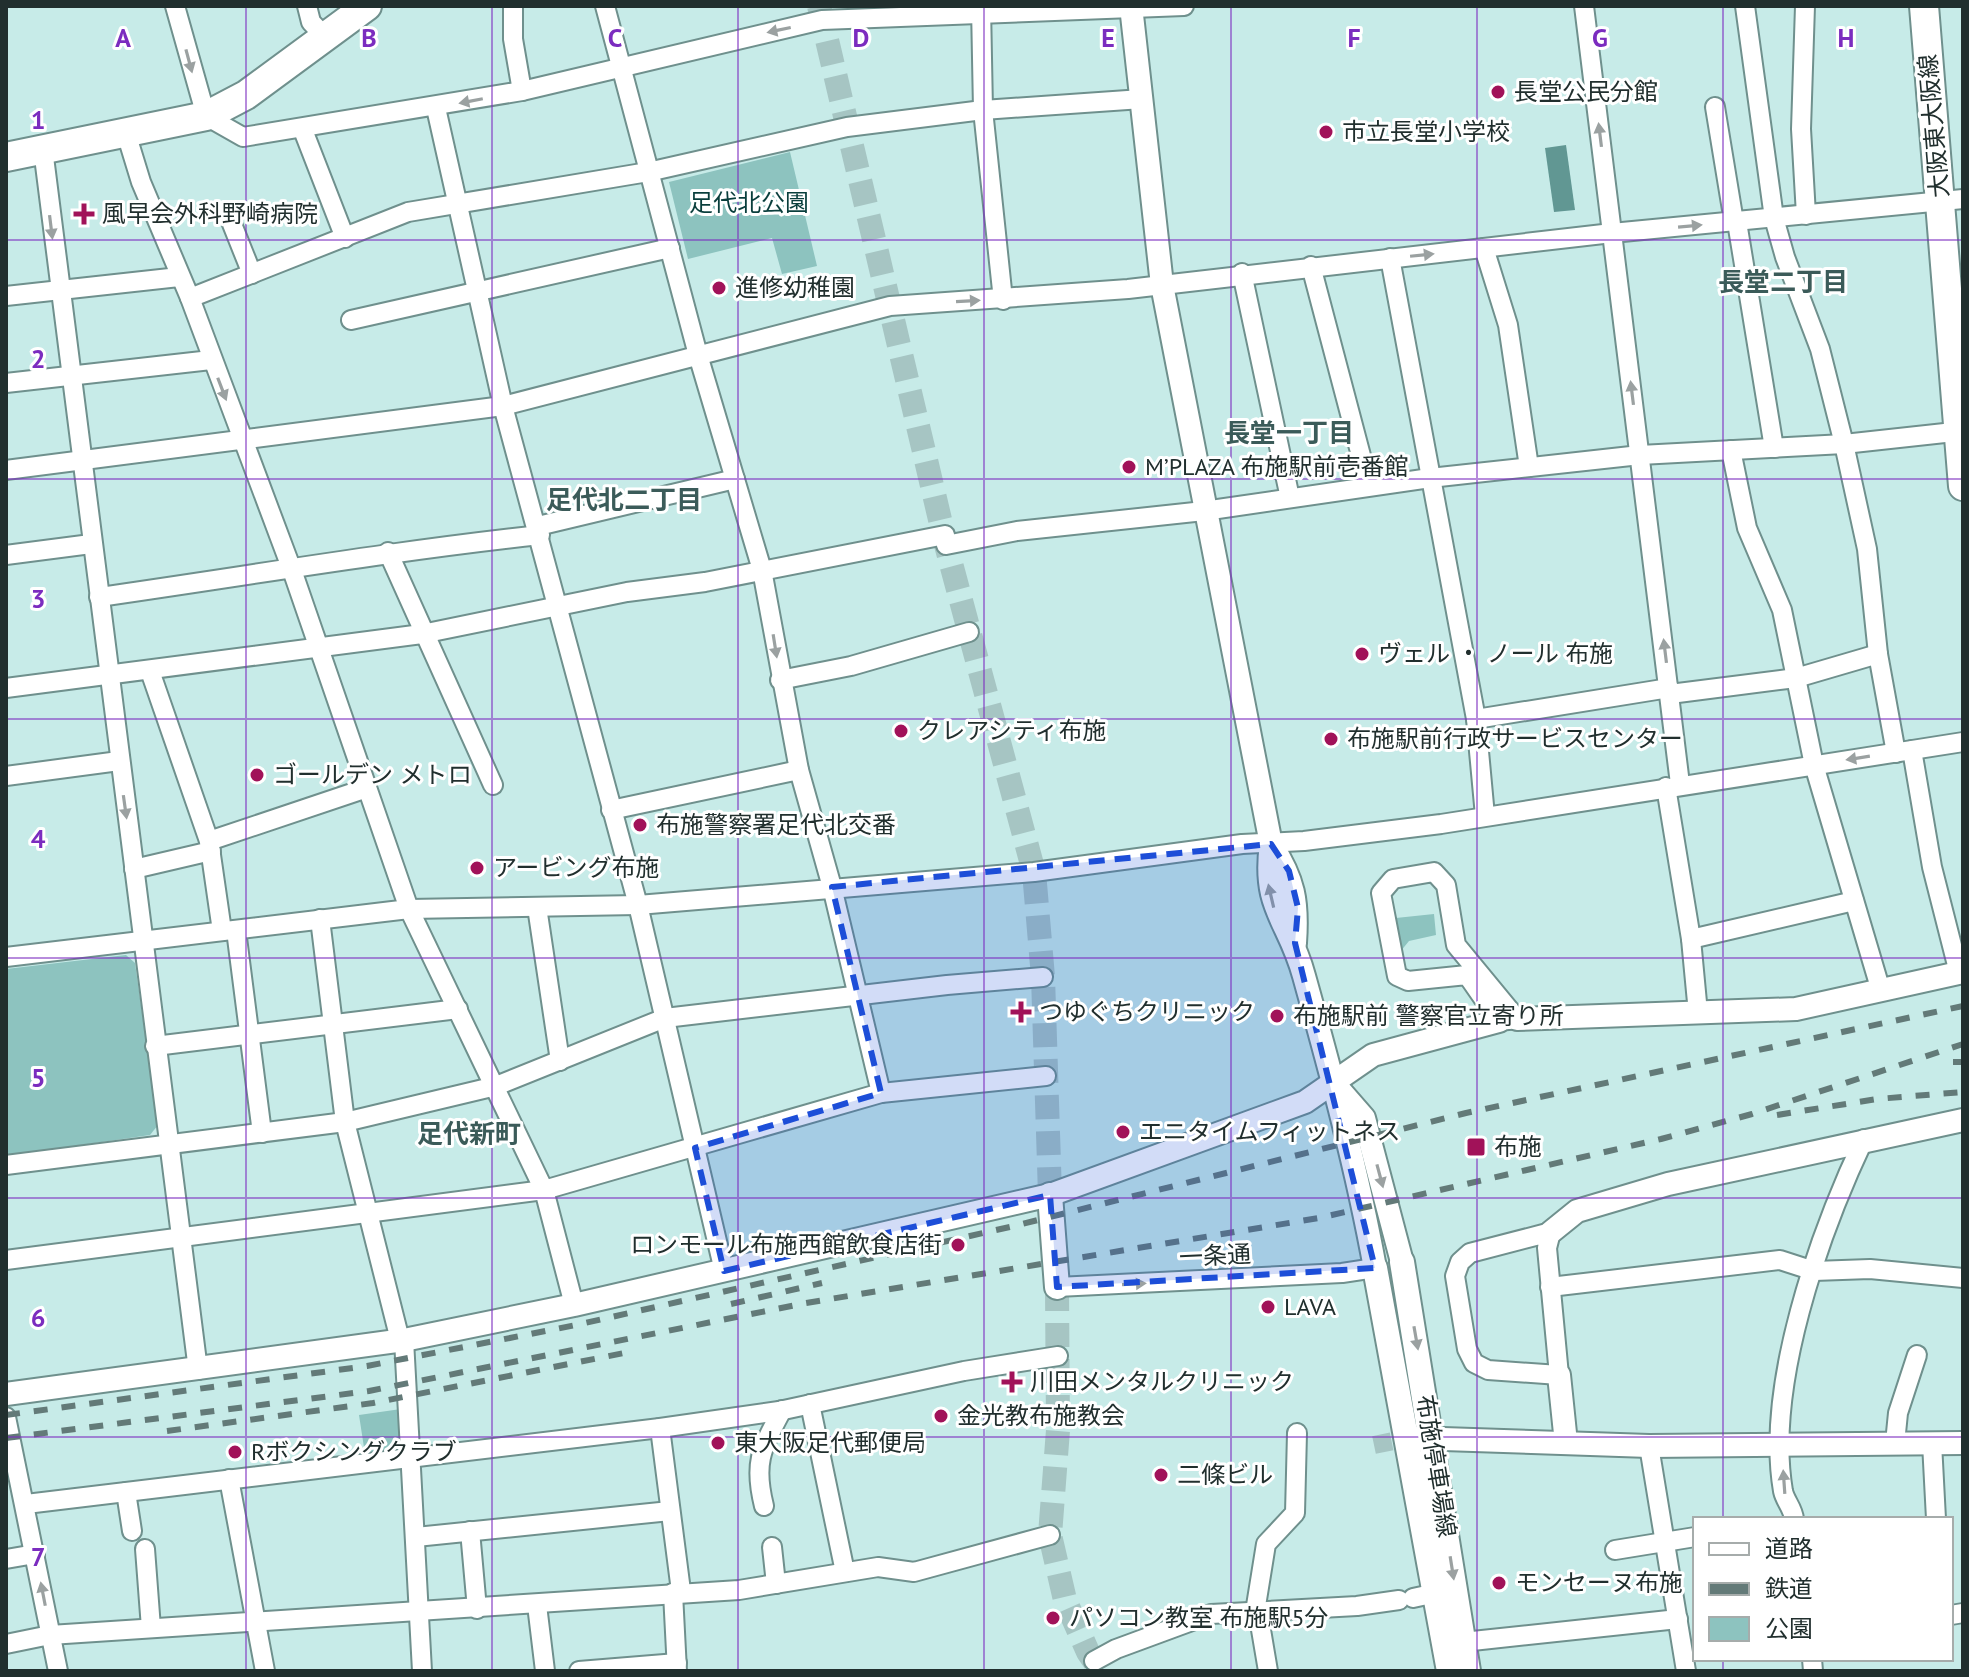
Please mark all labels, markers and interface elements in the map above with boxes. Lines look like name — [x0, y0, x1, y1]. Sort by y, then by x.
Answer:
text: A — [115, 21, 131, 54]
text: B — [361, 21, 377, 54]
text: C — [608, 21, 622, 54]
text: D — [853, 21, 869, 54]
text: E — [1101, 21, 1115, 54]
text: F — [1347, 21, 1361, 54]
text: G — [1592, 21, 1608, 54]
text: H — [1838, 21, 1854, 54]
one-way arrow — [766, 24, 791, 37]
one-way arrow — [184, 49, 196, 74]
street label: 大阪東大阪線 — [1912, 53, 1955, 199]
place label: 長堂公民分館 — [1514, 76, 1658, 107]
marker: 長堂公民分館 — [1489, 83, 1507, 101]
one-way arrow — [458, 95, 483, 108]
text: 1 — [31, 103, 45, 136]
place label: 市立長堂小学校 — [1342, 116, 1510, 147]
one-way arrow — [1593, 122, 1606, 147]
marker: 市立長堂小学校 — [1317, 123, 1335, 141]
park label: 足代北公園 — [689, 187, 809, 218]
place label: 風早会外科野崎病院 — [102, 198, 318, 229]
marker: 風早会外科野崎病院 — [73, 203, 95, 225]
one-way arrow — [45, 215, 58, 240]
one-way arrow — [1678, 219, 1703, 232]
one-way arrow — [1410, 248, 1435, 261]
district label: 長堂二丁目 — [1718, 265, 1848, 298]
place label: 進修幼稚園 — [735, 272, 855, 303]
marker: 進修幼稚園 — [710, 279, 728, 297]
one-way arrow — [956, 295, 981, 308]
text: 2 — [31, 342, 45, 375]
one-way arrow — [216, 377, 229, 401]
one-way arrow — [1626, 380, 1639, 405]
district label: 長堂一丁目 — [1224, 416, 1354, 449]
place label: M’PLAZA 布施駅前壱番館 — [1145, 451, 1408, 482]
marker: M’PLAZA 布施駅前壱番館 — [1120, 458, 1138, 476]
district label: 足代北二丁目 — [546, 483, 702, 516]
text: 3 — [31, 582, 45, 615]
one-way arrow — [769, 634, 781, 659]
place label: ヴェル ・ ノール 布施 — [1378, 638, 1613, 669]
one-way arrow — [1658, 638, 1671, 663]
marker: ヴェル ・ ノール 布施 — [1353, 645, 1371, 663]
place label: クレアシティ布施 — [917, 715, 1107, 746]
marker: クレアシティ布施 — [892, 722, 910, 740]
place label: 布施駅前行政サービスセンター — [1347, 723, 1683, 754]
marker: 布施駅前行政サービスセンター — [1322, 730, 1340, 748]
one-way arrow — [1845, 753, 1870, 765]
place label: ゴールデン メトロ — [273, 759, 471, 790]
marker: ゴールデン メトロ — [248, 766, 266, 784]
one-way arrow — [119, 795, 132, 820]
place label: 布施警察署足代北交番 — [656, 809, 896, 840]
marker: 布施警察署足代北交番 — [631, 816, 649, 834]
text: 4 — [31, 822, 46, 855]
place label: アービング布施 — [493, 852, 660, 883]
marker: アービング布施 — [468, 859, 486, 877]
one-way arrow — [1265, 884, 1277, 909]
place label: つゆぐちクリニック — [1039, 996, 1255, 1027]
place label: 布施駅前 警察官立寄り所 — [1293, 1000, 1563, 1031]
marker: つゆぐちクリニック — [1010, 1001, 1032, 1023]
marker: 布施駅前 警察官立寄り所 — [1268, 1007, 1286, 1025]
text: 5 — [31, 1061, 45, 1094]
place label: エニタイムフィットネス — [1139, 1116, 1401, 1147]
district label: 足代新町 — [417, 1117, 521, 1150]
marker: エニタイムフィットネス — [1114, 1123, 1132, 1141]
place label: 布施 — [1494, 1131, 1542, 1162]
marker: 布施 — [1465, 1136, 1487, 1158]
one-way arrow — [1374, 1164, 1386, 1189]
place label: ロンモール布施西館飲食店街 — [630, 1229, 942, 1260]
marker: ロンモール布施西館飲食店街 — [949, 1236, 967, 1254]
street label: 一条通 — [1178, 1238, 1252, 1273]
one-way arrow — [1122, 1277, 1147, 1290]
place label: LAVA — [1284, 1291, 1336, 1322]
marker: LAVA — [1259, 1298, 1277, 1316]
text: 6 — [31, 1301, 45, 1334]
one-way arrow — [1410, 1326, 1422, 1351]
place label: 川田メンタルクリニック — [1030, 1366, 1294, 1397]
marker: 川田メンタルクリニック — [1001, 1371, 1023, 1393]
street label: 布施停車場線 — [1410, 1392, 1463, 1539]
place label: 金光教布施教会 — [957, 1400, 1125, 1431]
marker: 金光教布施教会 — [932, 1407, 950, 1425]
place label: 東大阪足代郵便局 — [734, 1427, 926, 1458]
marker: 東大阪足代郵便局 — [709, 1434, 727, 1452]
place label: Rボクシングクラブ — [251, 1436, 457, 1467]
marker: Rボクシングクラブ — [226, 1443, 244, 1461]
place label: 二條ビル — [1177, 1459, 1273, 1490]
marker: 二條ビル — [1152, 1466, 1170, 1484]
one-way arrow — [1777, 1469, 1790, 1494]
legend — [1693, 1517, 1953, 1661]
text: 道路 — [1765, 1533, 1813, 1564]
text: 7 — [31, 1540, 45, 1573]
one-way arrow — [1446, 1556, 1458, 1581]
place label: モンセーヌ布施 — [1515, 1567, 1683, 1598]
text: 鉄道 — [1765, 1573, 1813, 1604]
marker: モンセーヌ布施 — [1490, 1574, 1508, 1592]
one-way arrow — [36, 1582, 48, 1607]
place label: パソコン教室 布施駅5分 — [1069, 1602, 1329, 1633]
marker: パソコン教室 布施駅5分 — [1044, 1609, 1062, 1627]
text: 公園 — [1765, 1613, 1813, 1644]

